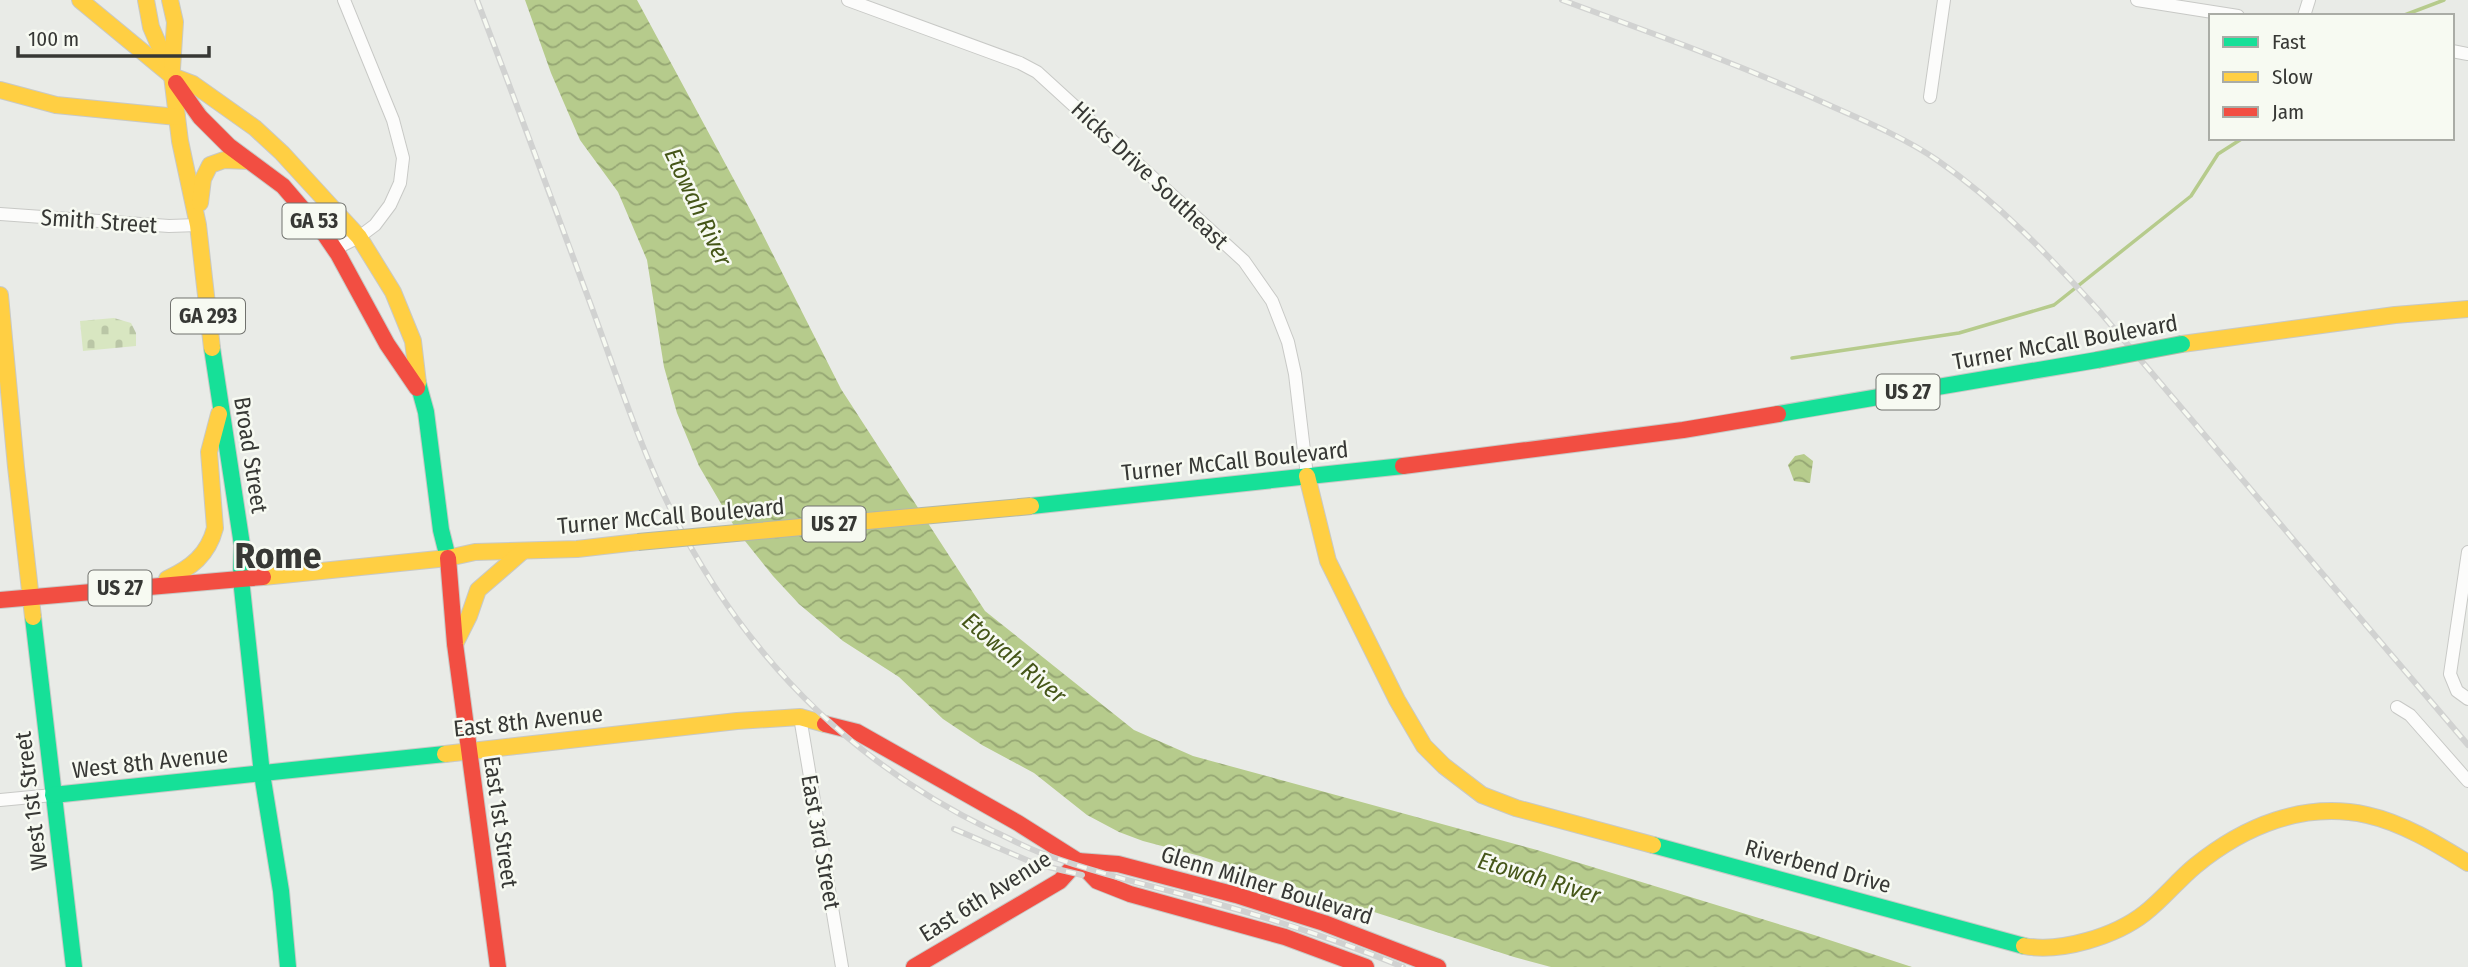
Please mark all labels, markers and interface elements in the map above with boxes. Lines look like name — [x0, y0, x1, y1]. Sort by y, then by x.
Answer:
scale bar — [18, 14, 208, 58]
legend — [2209, 14, 2454, 140]
text: 100 m — [28, 26, 79, 52]
text: Fast — [2272, 29, 2306, 55]
text: Slow — [2272, 64, 2313, 90]
street label: Hicks Drive Southeast — [1066, 95, 1235, 255]
text: Jam — [2272, 99, 2304, 125]
water label: Etowah River — [659, 144, 738, 271]
street label: Smith Street — [40, 203, 159, 239]
road number: GA 53 — [282, 204, 346, 238]
road number: GA 293 — [171, 298, 245, 334]
street label: Turner McCall Boulevard — [1950, 308, 2180, 376]
road number: US 27 — [1876, 374, 1940, 410]
street label: Broad Street — [228, 395, 274, 516]
street label: Turner McCall Boulevard — [1120, 435, 1350, 487]
street label: Turner McCall Boulevard — [556, 492, 786, 540]
road number: US 27 — [802, 506, 866, 542]
district label: Rome — [235, 533, 322, 578]
road number: US 27 — [88, 570, 152, 606]
water label: Etowah River — [957, 607, 1072, 710]
street label: East 8th Avenue — [452, 699, 604, 743]
street label: West 1st Street — [9, 730, 53, 872]
street label: West 8th Avenue — [71, 740, 229, 784]
street label: East 1st Street — [478, 754, 524, 890]
street label: East 3rd Street — [795, 772, 847, 912]
street label: Riverbend Drive — [1742, 833, 1894, 899]
street label: Glenn Milner Boulevard — [1158, 839, 1376, 931]
street label: East 6th Avenue — [914, 844, 1056, 948]
water label: Etowah River — [1474, 846, 1604, 910]

